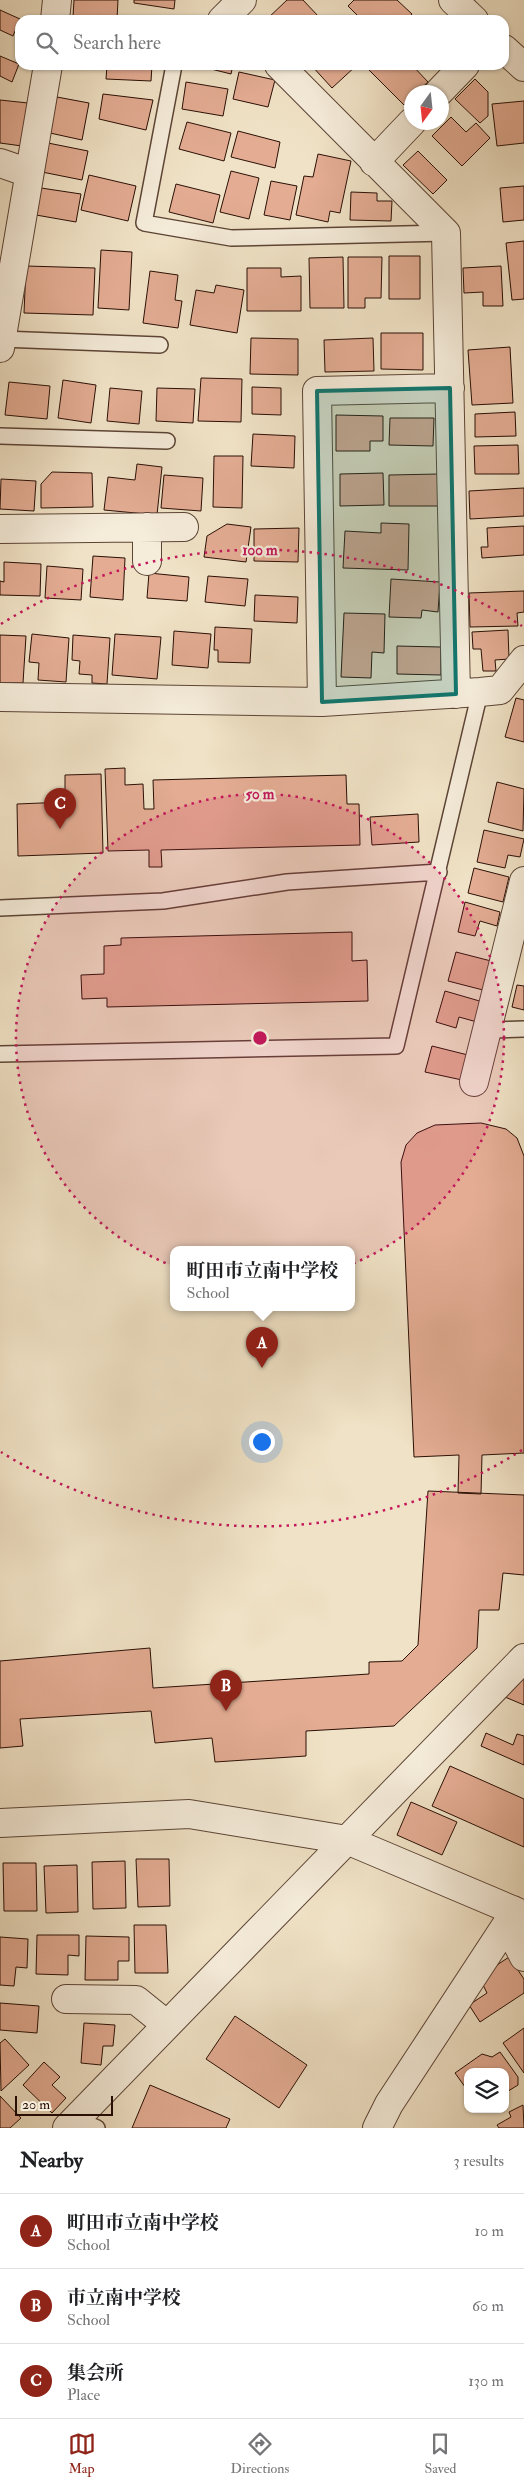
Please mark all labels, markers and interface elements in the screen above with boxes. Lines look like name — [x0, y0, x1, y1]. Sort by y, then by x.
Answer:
search box — [15, 15, 509, 70]
icon: search — [33, 29, 61, 57]
text: Search here — [73, 31, 161, 55]
north arrow — [404, 85, 449, 130]
text: 100 m — [242, 541, 278, 560]
text: 50 m — [246, 785, 275, 804]
pin: C — [44, 788, 76, 829]
centre of rings — [251, 1029, 269, 1047]
popup — [170, 1246, 355, 1311]
text: 町田市立南中学校 — [186, 1259, 339, 1283]
text: School — [186, 1283, 230, 1303]
pin: A — [246, 1327, 278, 1368]
your location — [249, 1429, 275, 1455]
pin: B — [210, 1670, 242, 1711]
map controls — [464, 2068, 509, 2113]
button: layers — [464, 2068, 509, 2113]
scale bar — [15, 2093, 112, 2116]
text: 20 m — [22, 2096, 50, 2113]
text: Nearby — [20, 2147, 83, 2174]
text: 3 results — [453, 2151, 504, 2171]
text: 町田市立南中学校 — [67, 2211, 219, 2235]
text: A — [31, 2221, 41, 2241]
text: 10 m — [474, 2221, 504, 2241]
text: School — [67, 2235, 110, 2255]
text: 市立南中学校 — [67, 2286, 181, 2310]
text: B — [31, 2296, 41, 2316]
text: 60 m — [472, 2296, 504, 2316]
text: School — [67, 2310, 110, 2330]
text: 集会所 — [67, 2361, 124, 2385]
text: C — [30, 2371, 42, 2391]
text: 130 m — [468, 2371, 504, 2391]
text: Place — [67, 2385, 100, 2405]
tab: Map — [68, 2430, 96, 2477]
tab: Directions — [231, 2430, 289, 2477]
tab: Saved — [424, 2430, 456, 2477]

